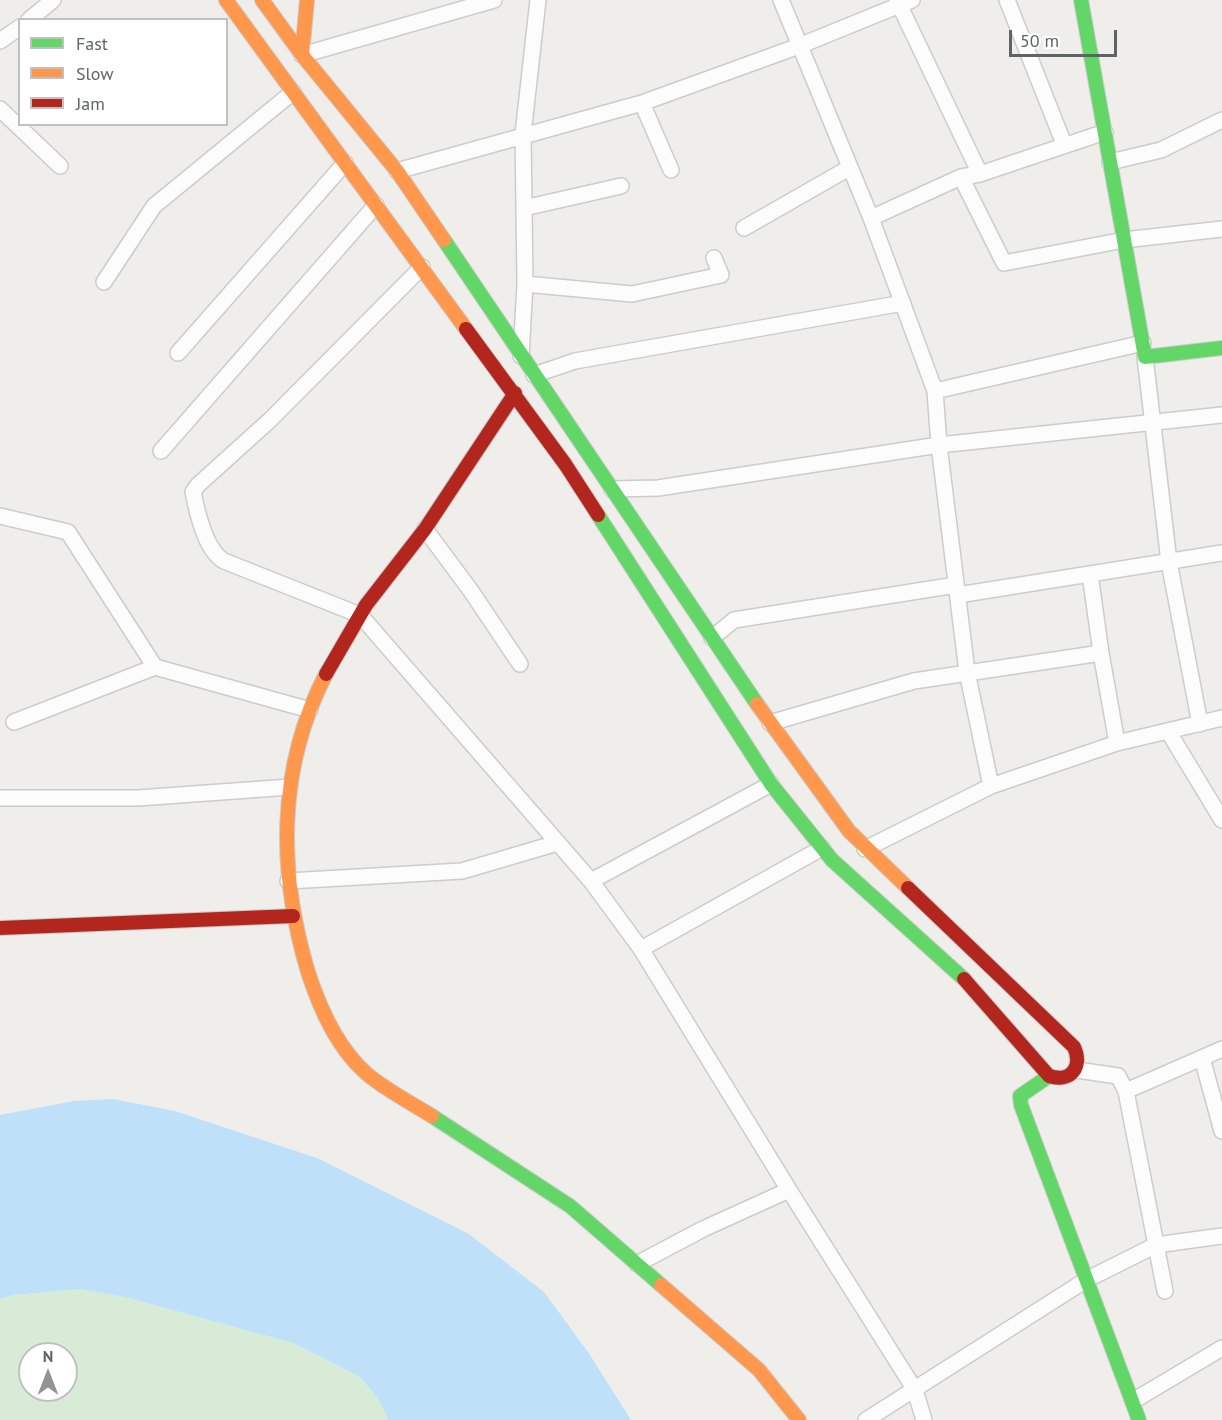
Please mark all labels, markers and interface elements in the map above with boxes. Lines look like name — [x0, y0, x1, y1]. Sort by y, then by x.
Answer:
legend — [18, 18, 228, 126]
scale bar — [1012, 18, 1120, 56]
text: 50 m — [1020, 29, 1059, 52]
text: Fast — [76, 32, 108, 55]
text: Slow — [76, 62, 114, 85]
text: Jam — [76, 92, 105, 115]
north arrow — [18, 1342, 78, 1402]
text: N — [43, 1346, 53, 1366]

